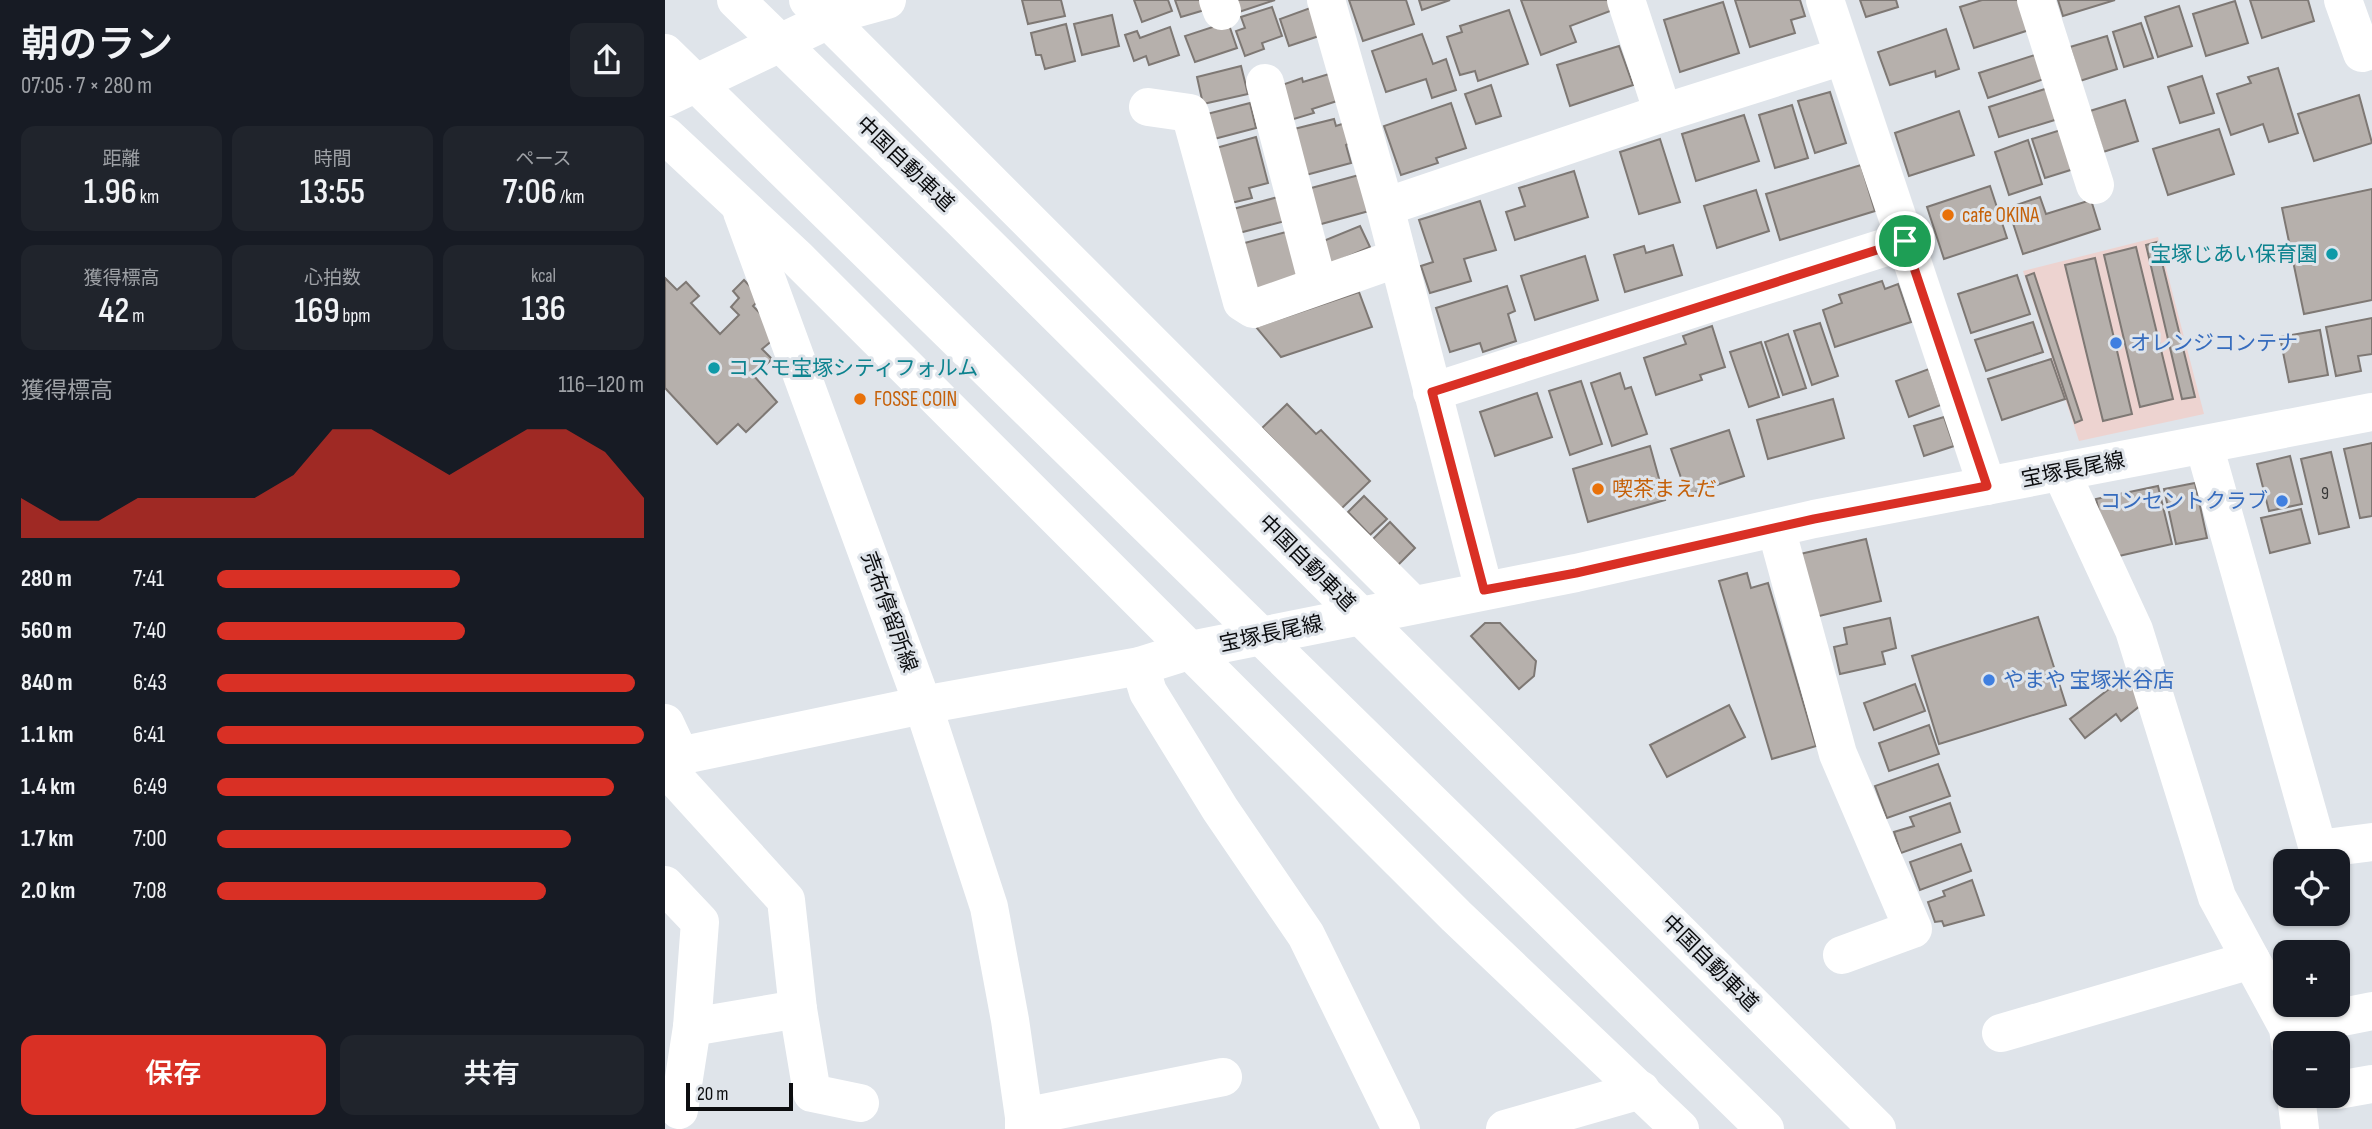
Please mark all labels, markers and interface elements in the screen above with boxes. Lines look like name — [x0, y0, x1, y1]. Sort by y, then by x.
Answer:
text: 朝のラン — [21, 23, 173, 68]
button: share — [570, 23, 644, 97]
text: 07:05 · 7 × 280 m — [21, 72, 152, 100]
street label: 中国自動車道 — [851, 111, 959, 217]
text: 距離 — [102, 148, 141, 171]
text: 時間 — [313, 148, 352, 171]
text: ペース — [515, 148, 572, 171]
text: 1.96 — [84, 171, 137, 214]
text: 13:55 — [300, 171, 365, 214]
text: 7:06 — [503, 171, 557, 214]
text: km — [137, 186, 159, 209]
text: /km — [557, 186, 584, 209]
place label: cafe OKINA — [1962, 203, 2040, 228]
marker: cafe OKINA — [1940, 207, 1956, 223]
pin — [1875, 211, 1935, 271]
icon: arrive — [1886, 222, 1924, 260]
place label: 宝塚じあい保育園 — [2150, 242, 2318, 267]
marker: 宝塚じあい保育園 — [2324, 246, 2340, 262]
text: kcal — [531, 265, 556, 288]
text: 獲得標高 — [83, 267, 160, 290]
text: 心拍数 — [304, 267, 361, 290]
text: 136 — [521, 288, 566, 331]
text: 42 — [99, 290, 129, 333]
text: 169 — [294, 290, 340, 333]
text: m — [129, 305, 144, 328]
text: bpm — [340, 305, 371, 328]
place label: オレンジコンテナ — [2130, 331, 2298, 356]
marker: オレンジコンテナ — [2108, 335, 2124, 351]
place label: コスモ宝塚シティフォルム — [728, 356, 978, 381]
marker: コスモ宝塚シティフォルム — [706, 360, 722, 376]
text: 116–120 m — [559, 371, 644, 399]
text: 獲得標高 — [21, 377, 113, 405]
place label: FOSSE COIN — [874, 387, 957, 412]
marker: FOSSE COIN — [852, 391, 868, 407]
street label: 宝塚長尾線 — [2019, 448, 2127, 492]
place label: 喫茶まえだ — [1612, 477, 1717, 502]
marker: 喫茶まえだ — [1590, 481, 1606, 497]
house number: 9 — [2321, 483, 2329, 504]
place label: コンセントクラブ — [2100, 489, 2268, 514]
marker: コンセントクラブ — [2274, 493, 2290, 509]
street label: 中国自動車道 — [1254, 510, 1360, 616]
street label: 売布停留所線 — [856, 549, 922, 675]
text: 280 m — [21, 565, 72, 593]
text: 7:41 — [133, 565, 164, 593]
street label: 宝塚長尾線 — [1217, 611, 1325, 657]
text: 560 m — [21, 617, 72, 645]
text: 7:40 — [133, 617, 166, 645]
place label: やまや 宝塚米谷店 — [2003, 668, 2174, 693]
text: 840 m — [21, 669, 73, 697]
text: 6:43 — [133, 669, 167, 697]
marker: やまや 宝塚米谷店 — [1981, 672, 1997, 688]
text: 1.1 km — [21, 721, 74, 749]
text: 6:41 — [133, 721, 165, 749]
text: 1.4 km — [21, 773, 75, 801]
text: 6:49 — [133, 773, 167, 801]
text: 1.7 km — [21, 825, 74, 853]
text: 7:00 — [133, 825, 167, 853]
map controls — [2273, 849, 2350, 1108]
button: locate — [2273, 849, 2350, 926]
text: 2.0 km — [21, 877, 75, 905]
text: 7:08 — [133, 877, 167, 905]
street label: 中国自動車道 — [1657, 910, 1763, 1016]
button: + — [2273, 940, 2350, 1017]
button: − — [2273, 1031, 2350, 1108]
button: 保存 — [21, 1035, 326, 1115]
button: 共有 — [340, 1035, 644, 1115]
scale bar — [686, 1080, 793, 1112]
text: 20 m — [697, 1083, 729, 1106]

